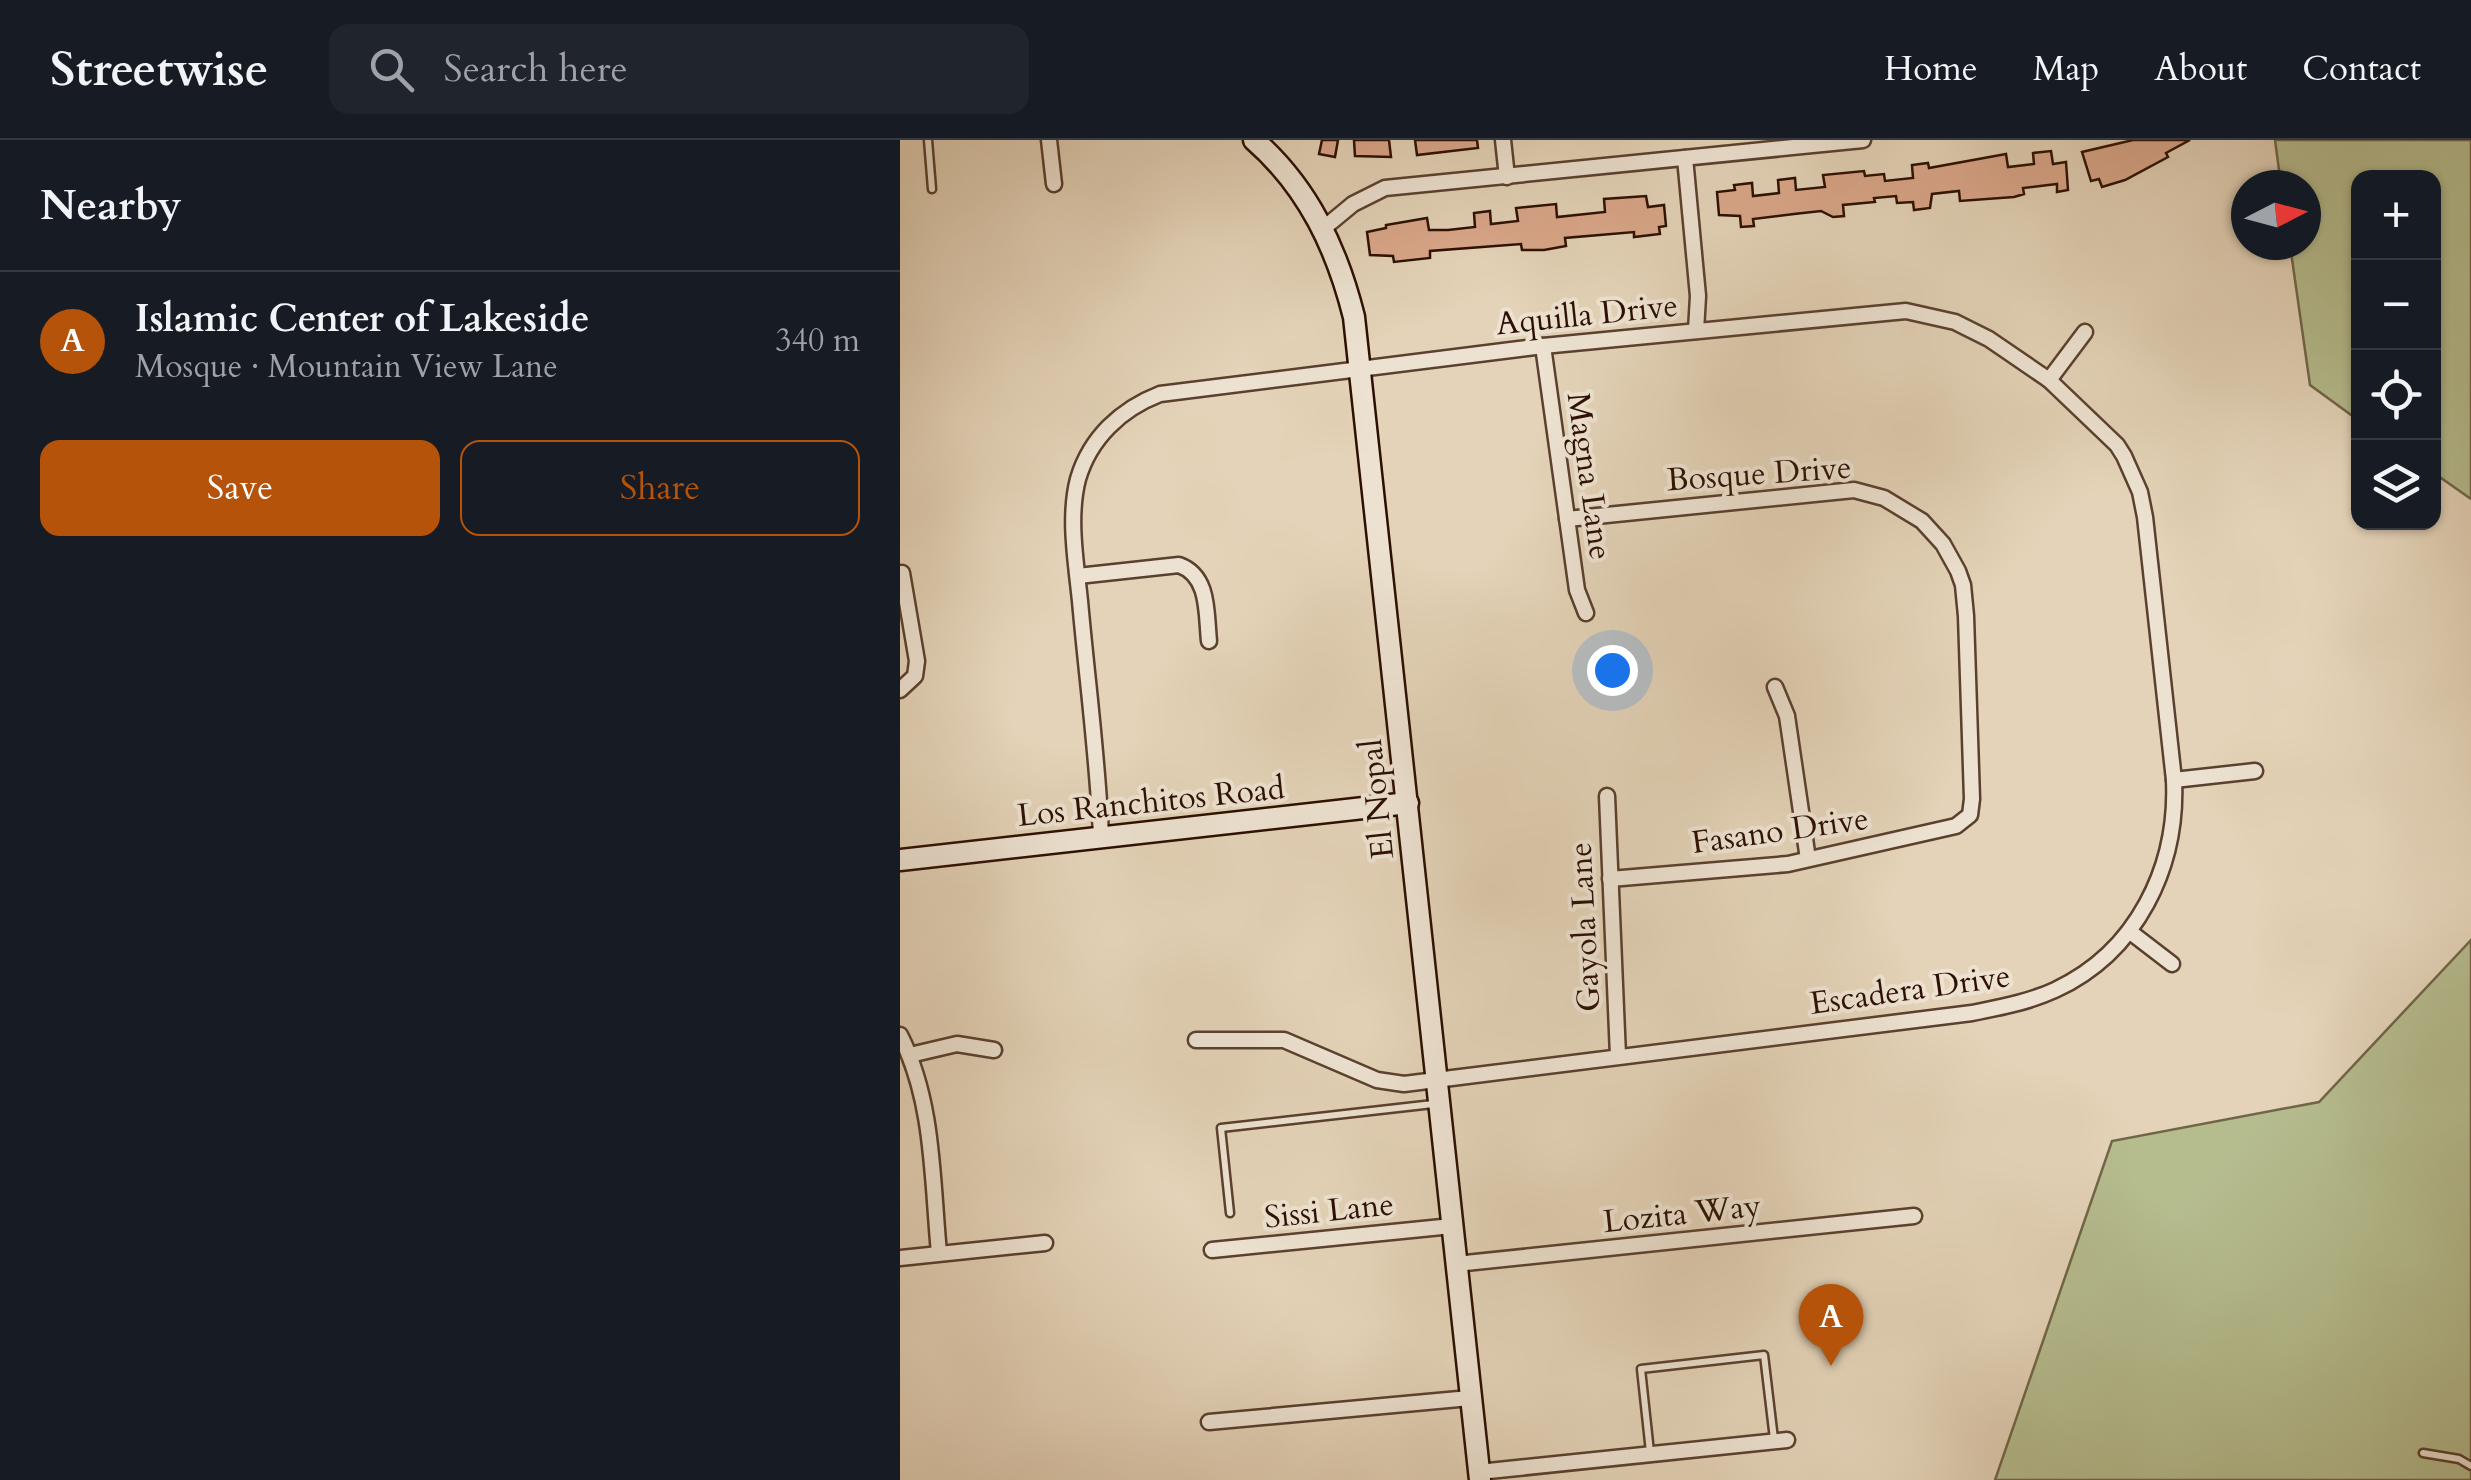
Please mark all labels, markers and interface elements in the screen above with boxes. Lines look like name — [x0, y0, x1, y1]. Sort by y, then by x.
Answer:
search box — [329, 24, 1029, 114]
text: Streetwise — [50, 37, 269, 102]
icon: search — [364, 42, 419, 97]
text: Search here — [444, 43, 628, 95]
text: Home — [1884, 45, 1978, 93]
text: Map — [2033, 45, 2099, 93]
text: About — [2154, 45, 2247, 93]
text: Contact — [2302, 45, 2421, 93]
north arrow — [2231, 170, 2321, 260]
map controls — [2351, 170, 2441, 530]
button: + — [2351, 170, 2441, 260]
text: Nearby — [40, 177, 182, 234]
button: − — [2351, 260, 2441, 350]
street label: Aquilla Drive — [1494, 284, 1680, 346]
text: Islamic Center of Lakeside — [135, 293, 590, 345]
text: A — [60, 319, 85, 363]
text: 340 m — [775, 319, 860, 363]
text: Mosque · Mountain View Lane — [135, 345, 558, 389]
button: locate — [2351, 350, 2441, 440]
street label: Magna Lane — [1555, 390, 1623, 562]
button: Save — [40, 440, 440, 536]
button: Share — [460, 440, 860, 536]
button: layers — [2351, 440, 2441, 530]
street label: Bosque Drive — [1665, 446, 1853, 502]
your location — [1587, 645, 1638, 696]
street label: El Nopal — [1349, 737, 1405, 861]
street label: Los Ranchitos Road — [1015, 766, 1287, 838]
street label: Fasano Drive — [1689, 797, 1871, 865]
street label: Gayola Lane — [1559, 841, 1611, 1013]
street label: Escadera Drive — [1807, 954, 2013, 1026]
street label: Sissi Lane — [1262, 1182, 1396, 1240]
street label: Lozita Way — [1601, 1184, 1763, 1244]
pin: A — [1798, 1284, 1864, 1366]

